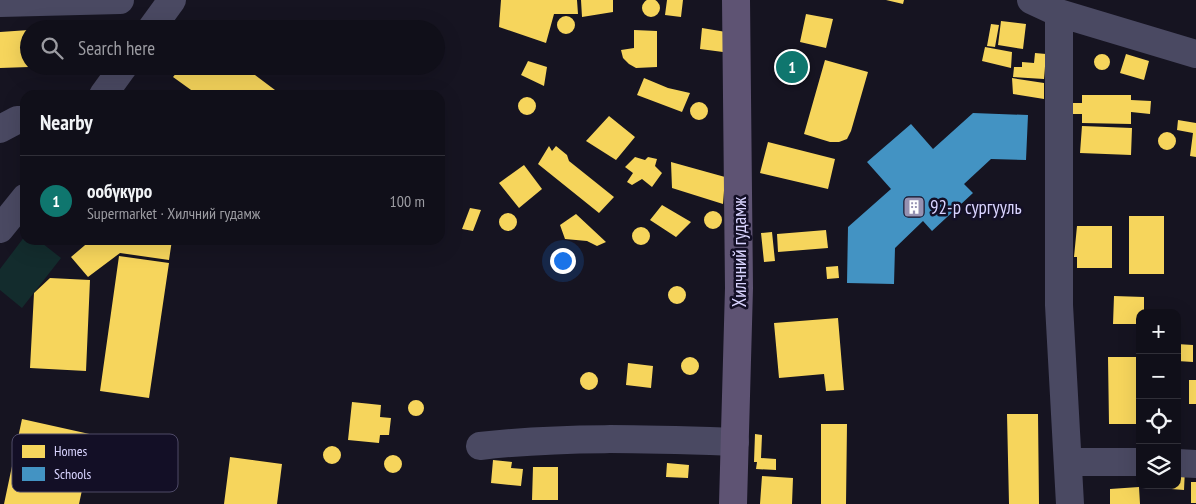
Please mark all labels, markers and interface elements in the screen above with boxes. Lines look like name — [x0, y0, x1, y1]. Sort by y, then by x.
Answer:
search box — [20, 20, 445, 75]
icon: search — [38, 34, 66, 62]
text: Search here — [78, 36, 155, 60]
pin: 1 — [776, 48, 808, 86]
text: Nearby — [40, 109, 93, 136]
text: ообүкүро — [87, 179, 152, 203]
text: 1 — [52, 191, 60, 211]
text: 100 m — [390, 191, 425, 211]
building icon: 92-р сургууль — [902, 195, 926, 219]
place label: 92-р сургууль — [930, 195, 1022, 219]
street label: Хилчний гудамж — [727, 196, 751, 307]
text: Supermarket · Хилчний гудамж — [87, 203, 260, 223]
your location — [550, 248, 576, 274]
map controls — [1136, 309, 1181, 489]
button: + — [1136, 309, 1181, 354]
button: − — [1136, 354, 1181, 399]
button: locate — [1136, 399, 1181, 444]
legend — [12, 434, 178, 492]
text: Homes — [54, 442, 87, 460]
button: layers — [1136, 444, 1181, 489]
text: Schools — [54, 465, 91, 483]

